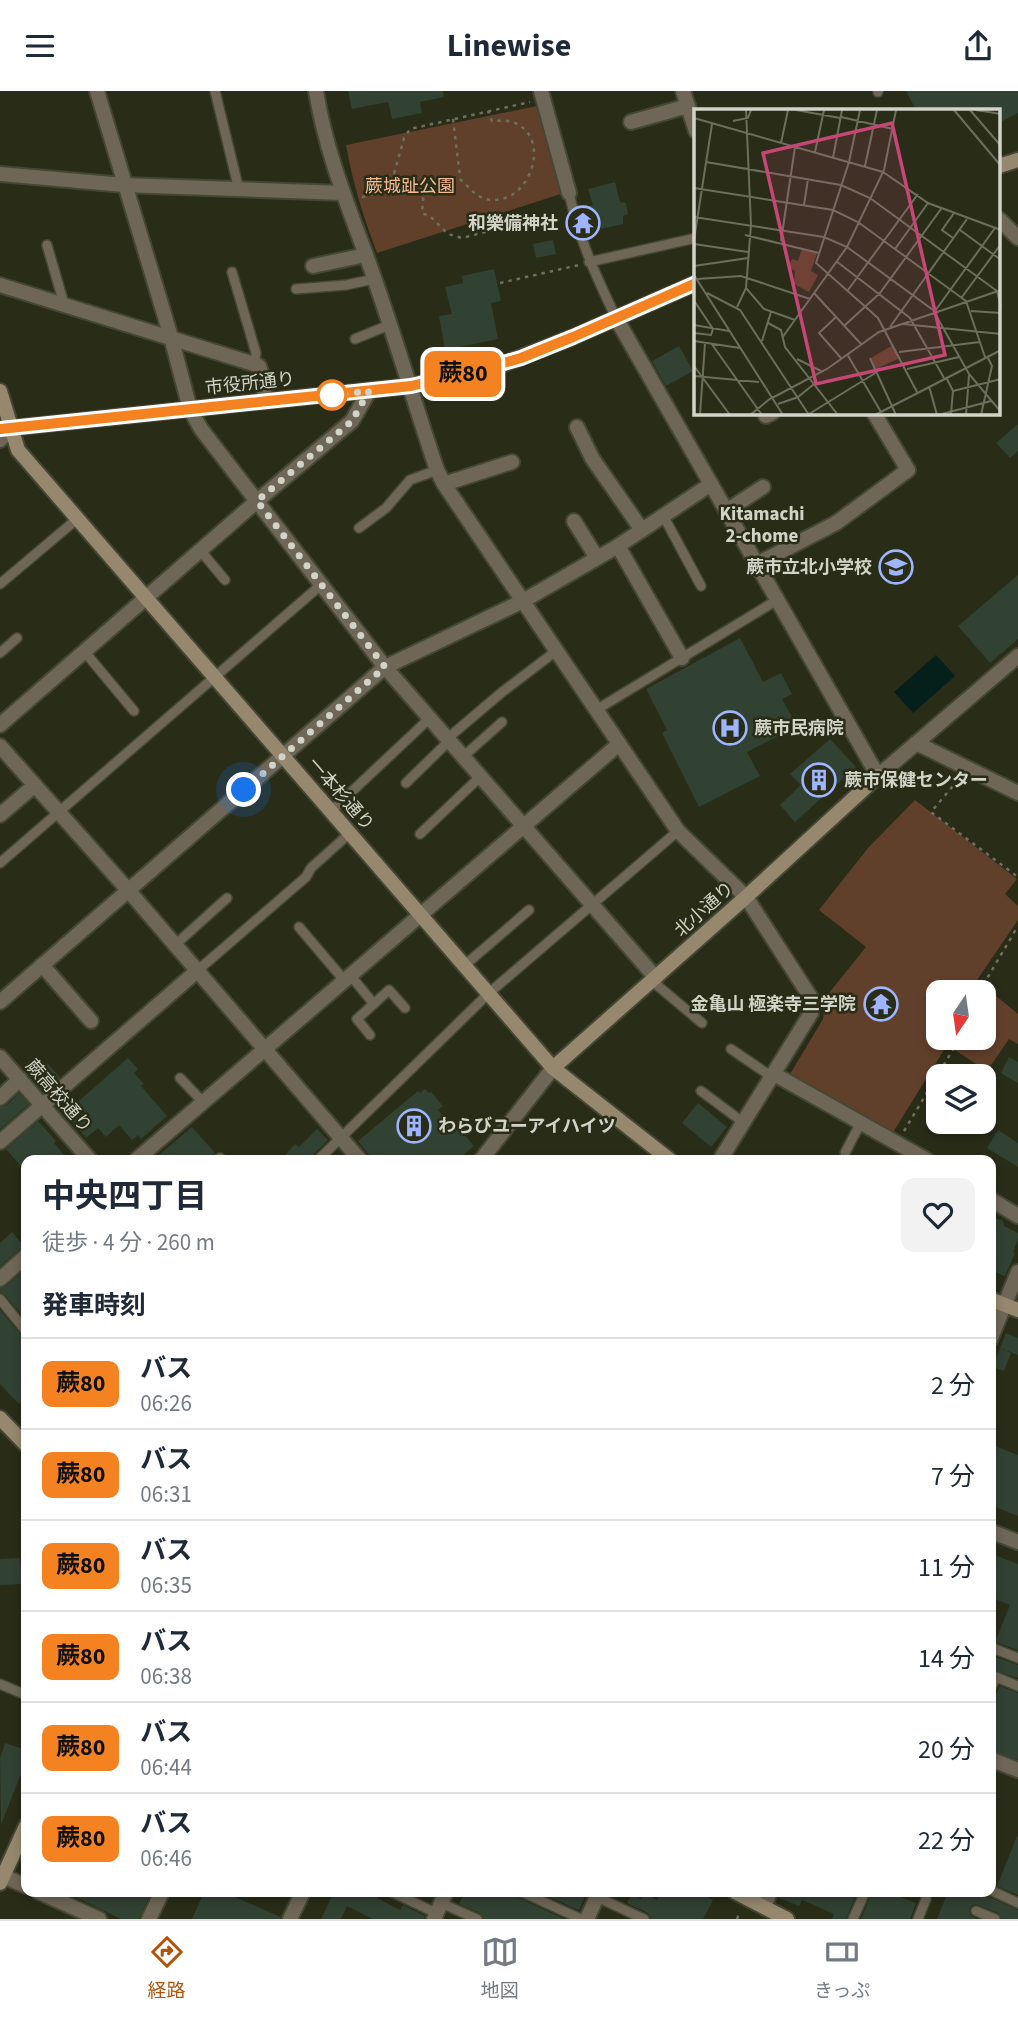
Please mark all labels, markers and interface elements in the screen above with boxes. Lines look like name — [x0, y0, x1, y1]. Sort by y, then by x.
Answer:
text: Linewise — [447, 23, 571, 69]
icon: menu — [21, 27, 59, 65]
icon: share — [959, 27, 997, 65]
inset map — [694, 109, 1000, 415]
park label: 蕨城趾公園 — [365, 174, 455, 199]
temple icon: 和樂備神社 — [564, 204, 602, 242]
place label: 和樂備神社 — [468, 211, 558, 236]
line badge: 蕨80 — [423, 351, 503, 397]
text: 蕨80 — [438, 356, 488, 391]
street label: 市役所通り — [204, 366, 296, 401]
unlabelled marker — [317, 380, 347, 410]
district label: Kitamachi 2-chome — [719, 501, 805, 550]
school or university icon: 蕨市立北小学校 — [877, 548, 915, 586]
place label: 蕨市立北小学校 — [746, 555, 872, 580]
hospital icon: 蕨市民病院 — [711, 709, 749, 747]
place label: 蕨市民病院 — [754, 716, 844, 741]
street label: 一本杉通り — [302, 752, 380, 836]
building icon: 蕨市保健センター — [800, 761, 838, 799]
place label: 蕨市保健センター — [844, 768, 988, 793]
your location — [226, 772, 261, 807]
street label: 北小通り — [669, 876, 739, 943]
north arrow — [926, 980, 996, 1050]
map controls — [926, 980, 996, 1134]
temple icon: 金亀山 極楽寺三学院 — [862, 985, 900, 1023]
place label: 金亀山 極楽寺三学院 — [690, 992, 856, 1017]
street label: 蕨高校通り — [20, 1054, 98, 1138]
button: layers — [926, 1064, 996, 1134]
building icon: わらびユーアイハイツ — [395, 1107, 433, 1145]
place label: わらびユーアイハイツ — [438, 1114, 616, 1139]
text: 中央四丁目 — [42, 1173, 207, 1220]
button: heart — [901, 1178, 975, 1252]
text: 徒歩 · 4 分 · 260 m — [42, 1226, 215, 1259]
text: 発車時刻 — [42, 1287, 146, 1324]
text: バス — [140, 1350, 192, 1387]
text: 蕨80 — [56, 1366, 105, 1401]
text: 2 分 — [931, 1367, 975, 1404]
text: 06:26 — [140, 1387, 192, 1420]
text: バス — [140, 1441, 192, 1478]
text: 蕨80 — [56, 1457, 105, 1492]
text: 7 分 — [931, 1458, 975, 1495]
text: 06:31 — [140, 1478, 192, 1511]
text: バス — [140, 1532, 192, 1569]
text: 蕨80 — [56, 1548, 105, 1583]
text: 11 分 — [918, 1549, 975, 1586]
text: 06:35 — [140, 1569, 192, 1602]
text: バス — [140, 1623, 192, 1660]
text: 蕨80 — [56, 1639, 105, 1674]
text: 14 分 — [918, 1640, 975, 1677]
text: 06:38 — [140, 1660, 192, 1693]
text: バス — [140, 1714, 192, 1751]
text: 蕨80 — [56, 1730, 105, 1765]
text: 20 分 — [918, 1731, 975, 1768]
text: 06:44 — [140, 1751, 192, 1784]
text: バス — [140, 1805, 192, 1842]
text: 蕨80 — [56, 1821, 105, 1856]
text: 22 分 — [918, 1822, 975, 1859]
text: 06:46 — [140, 1842, 192, 1875]
tab: 経路 — [148, 1933, 186, 2005]
tab: 地図 — [481, 1933, 519, 2005]
tab: きっぷ — [814, 1933, 870, 2005]

